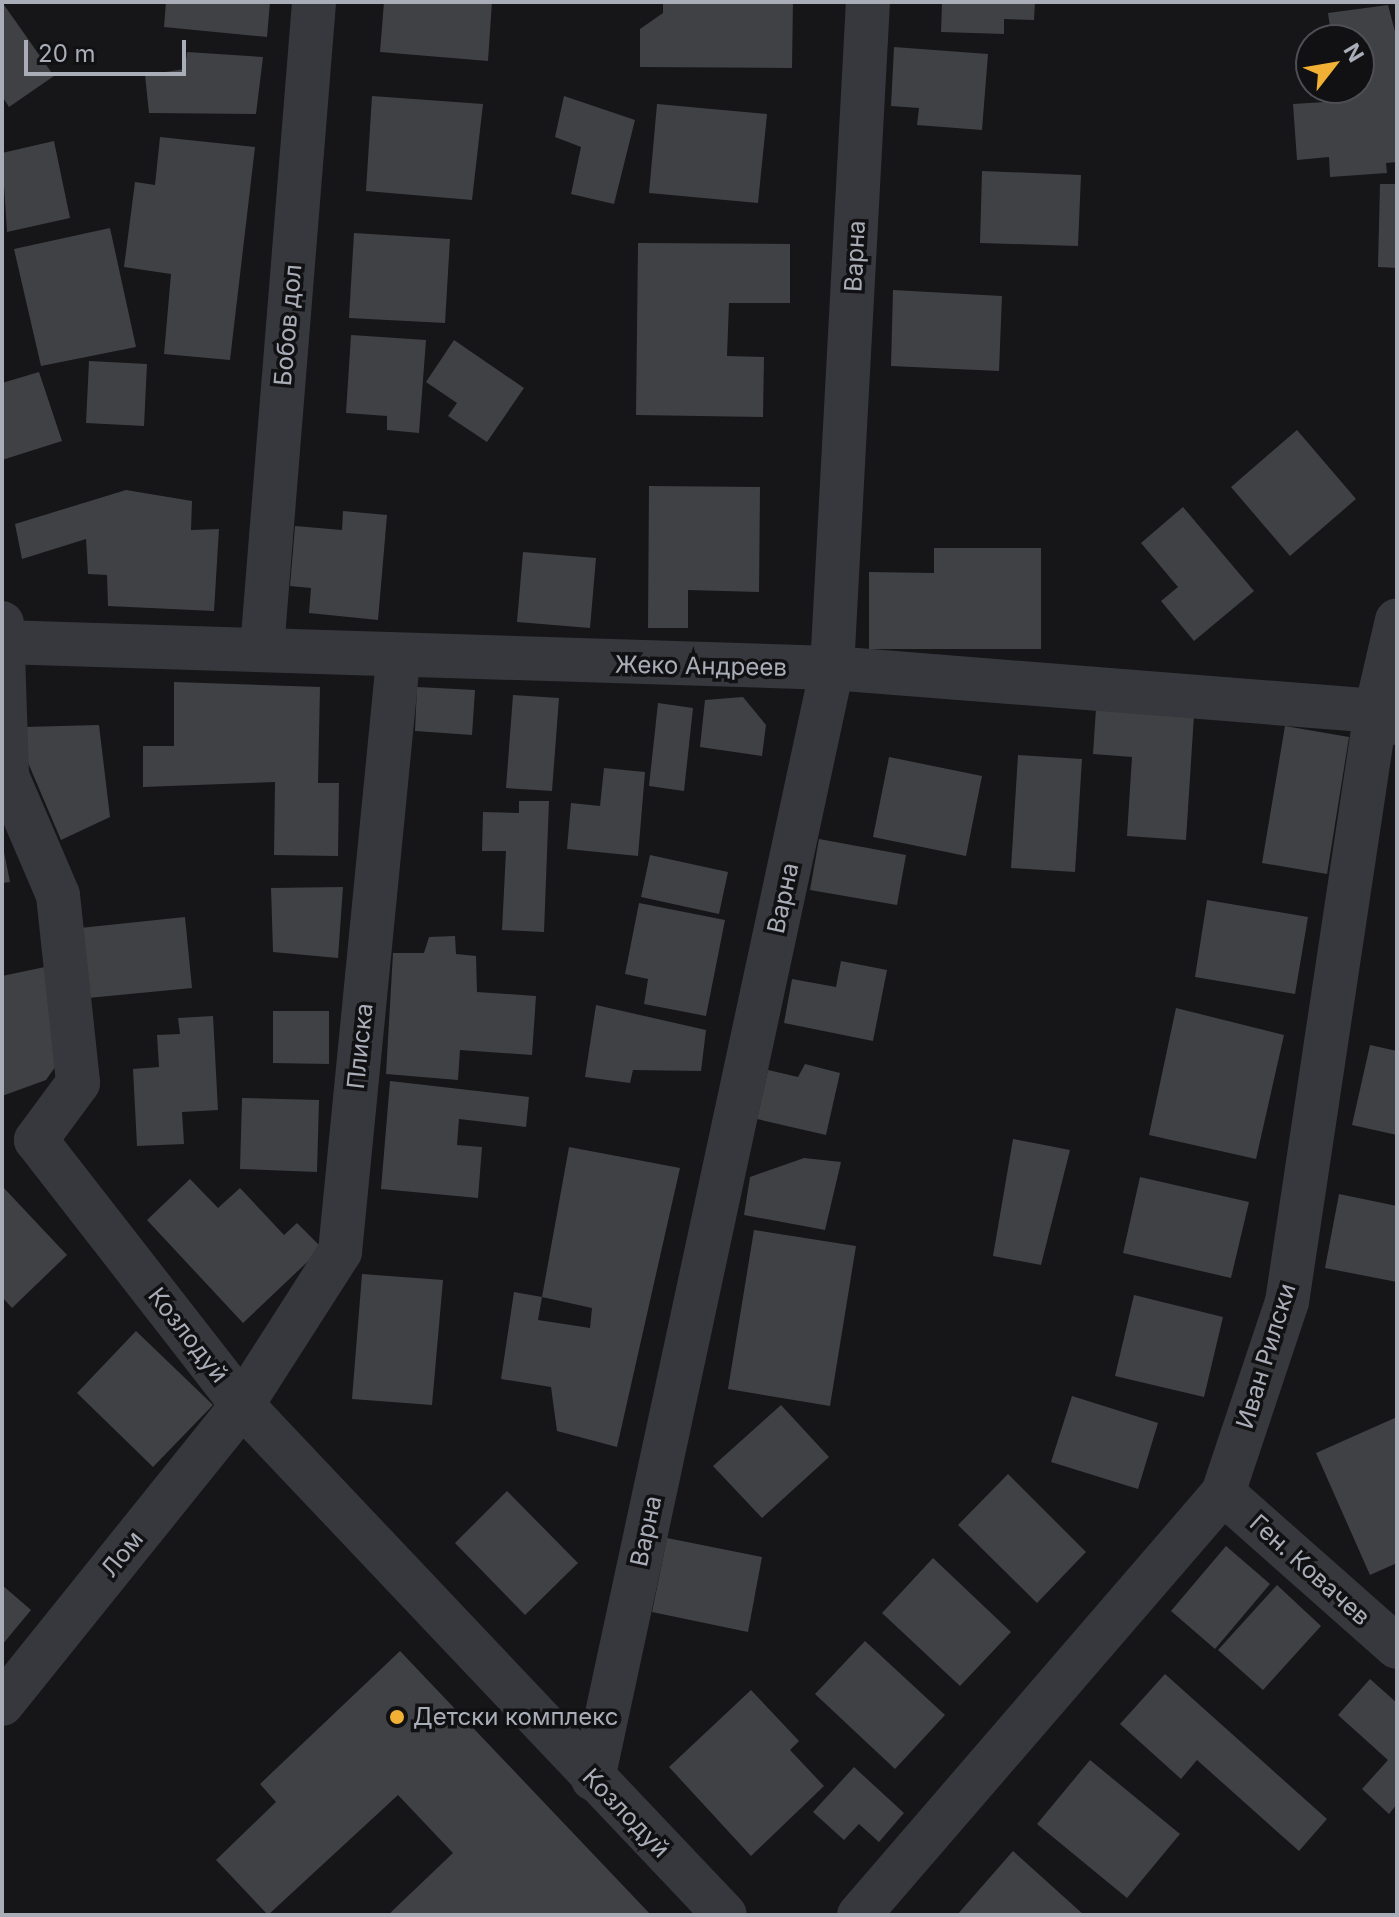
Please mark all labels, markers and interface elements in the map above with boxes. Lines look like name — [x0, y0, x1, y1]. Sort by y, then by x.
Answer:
scale bar — [28, 24, 190, 74]
north arrow — [1295, 24, 1375, 104]
text: 20 m — [38, 39, 96, 68]
text: N — [1338, 39, 1369, 67]
street label: Варна — [839, 220, 871, 292]
street label: Бобов дол — [268, 263, 308, 387]
street label: Жеко Андреев — [615, 650, 787, 682]
street label: Варна — [761, 860, 805, 936]
street label: Плиска — [341, 1002, 379, 1090]
street label: Иван Рилски — [1230, 1280, 1302, 1432]
street label: Козлодуй — [142, 1282, 234, 1388]
street label: Варна — [624, 1493, 668, 1569]
street label: Ген. Ковачев — [1244, 1508, 1376, 1632]
street label: Лом — [95, 1525, 149, 1583]
place label: Детски комплекс — [413, 1703, 619, 1731]
marker: Детски комплекс — [388, 1708, 406, 1726]
street label: Козлодуй — [577, 1763, 675, 1863]

